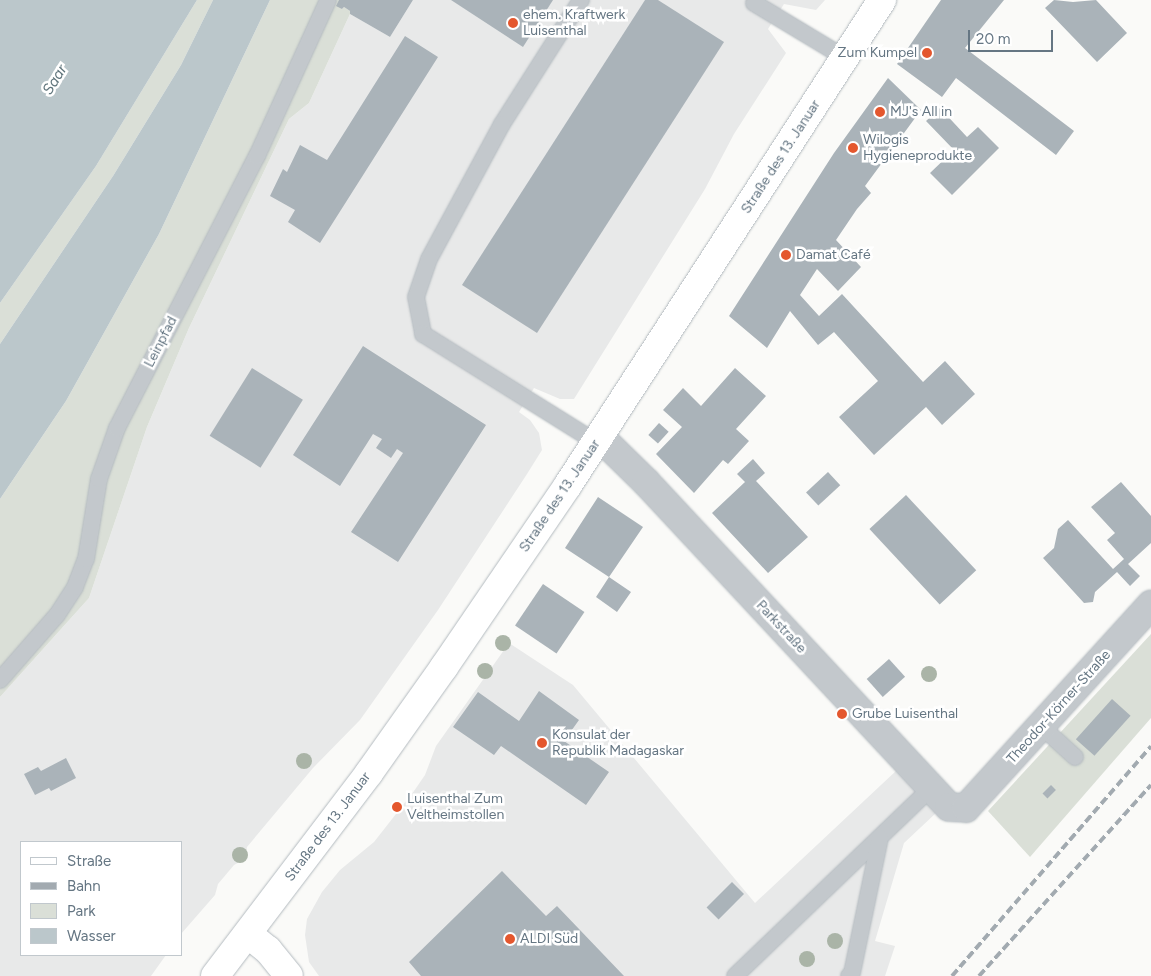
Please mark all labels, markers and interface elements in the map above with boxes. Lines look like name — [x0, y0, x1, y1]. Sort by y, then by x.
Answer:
place label: ehem. Kraftwerk Luisenthal — [523, 7, 625, 40]
marker: ehem. Kraftwerk Luisenthal — [507, 17, 519, 29]
scale bar — [971, 20, 1056, 52]
text: 20 m — [976, 30, 1010, 48]
place label: Zum Kumpel — [838, 45, 917, 61]
marker: Zum Kumpel — [921, 47, 933, 59]
water label: Saar — [39, 62, 71, 98]
street label: Straße des 13. Januar — [738, 97, 824, 217]
place label: MJ's All in — [890, 104, 952, 120]
marker: MJ's All in — [874, 106, 886, 118]
place label: Wilogis Hygieneprodukte — [863, 132, 972, 164]
marker: Wilogis Hygieneprodukte — [847, 142, 859, 154]
place label: Damat Café — [796, 247, 871, 263]
marker: Damat Café — [780, 249, 792, 261]
street label: Leinpfad — [141, 314, 181, 370]
street label: Straße des 13. Januar — [516, 437, 604, 555]
street label: Parkstraße — [752, 597, 810, 657]
street label: Theodor-Körner-Straße — [1004, 647, 1114, 767]
place label: Grube Luisenthal — [852, 706, 958, 722]
marker: Grube Luisenthal — [836, 708, 848, 720]
place label: Konsulat der Republik Madagaskar — [552, 727, 684, 760]
marker: Konsulat der Republik Madagaskar — [536, 737, 548, 749]
street label: Straße des 13. Januar — [282, 769, 374, 885]
place label: Luisenthal Zum Veltheimstollen — [407, 791, 504, 824]
marker: Luisenthal Zum Veltheimstollen — [391, 801, 403, 813]
legend — [20, 841, 182, 956]
text: Straße — [67, 852, 111, 870]
text: Bahn — [67, 877, 101, 895]
text: Park — [67, 902, 96, 920]
text: Wasser — [67, 927, 116, 945]
place label: ALDI Süd — [520, 931, 578, 947]
marker: ALDI Süd — [504, 933, 516, 945]

